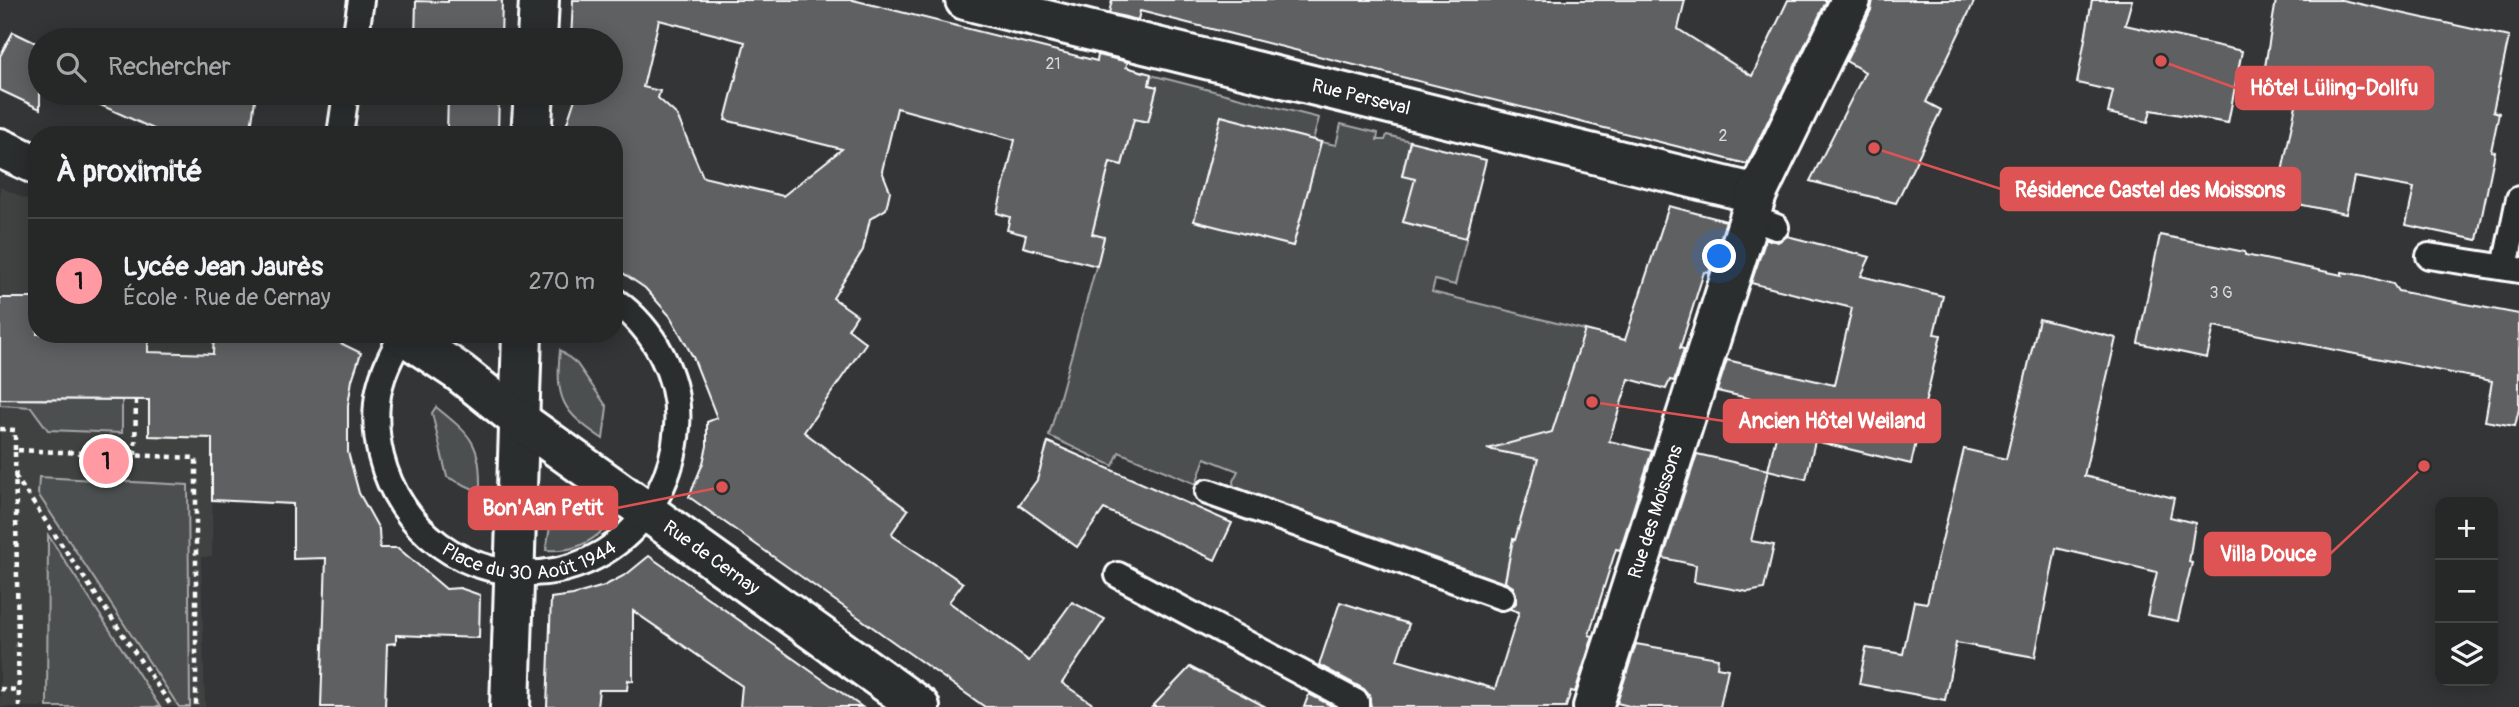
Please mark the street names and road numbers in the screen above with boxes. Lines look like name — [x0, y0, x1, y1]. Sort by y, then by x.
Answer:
street label: Rue Perseval — [1310, 73, 1413, 121]
street label: Rue des Moissons — [1623, 442, 1688, 581]
street label: Rue de Cernay — [659, 515, 764, 600]
street label: Place du 30 Août 1944 — [439, 527, 621, 553]

